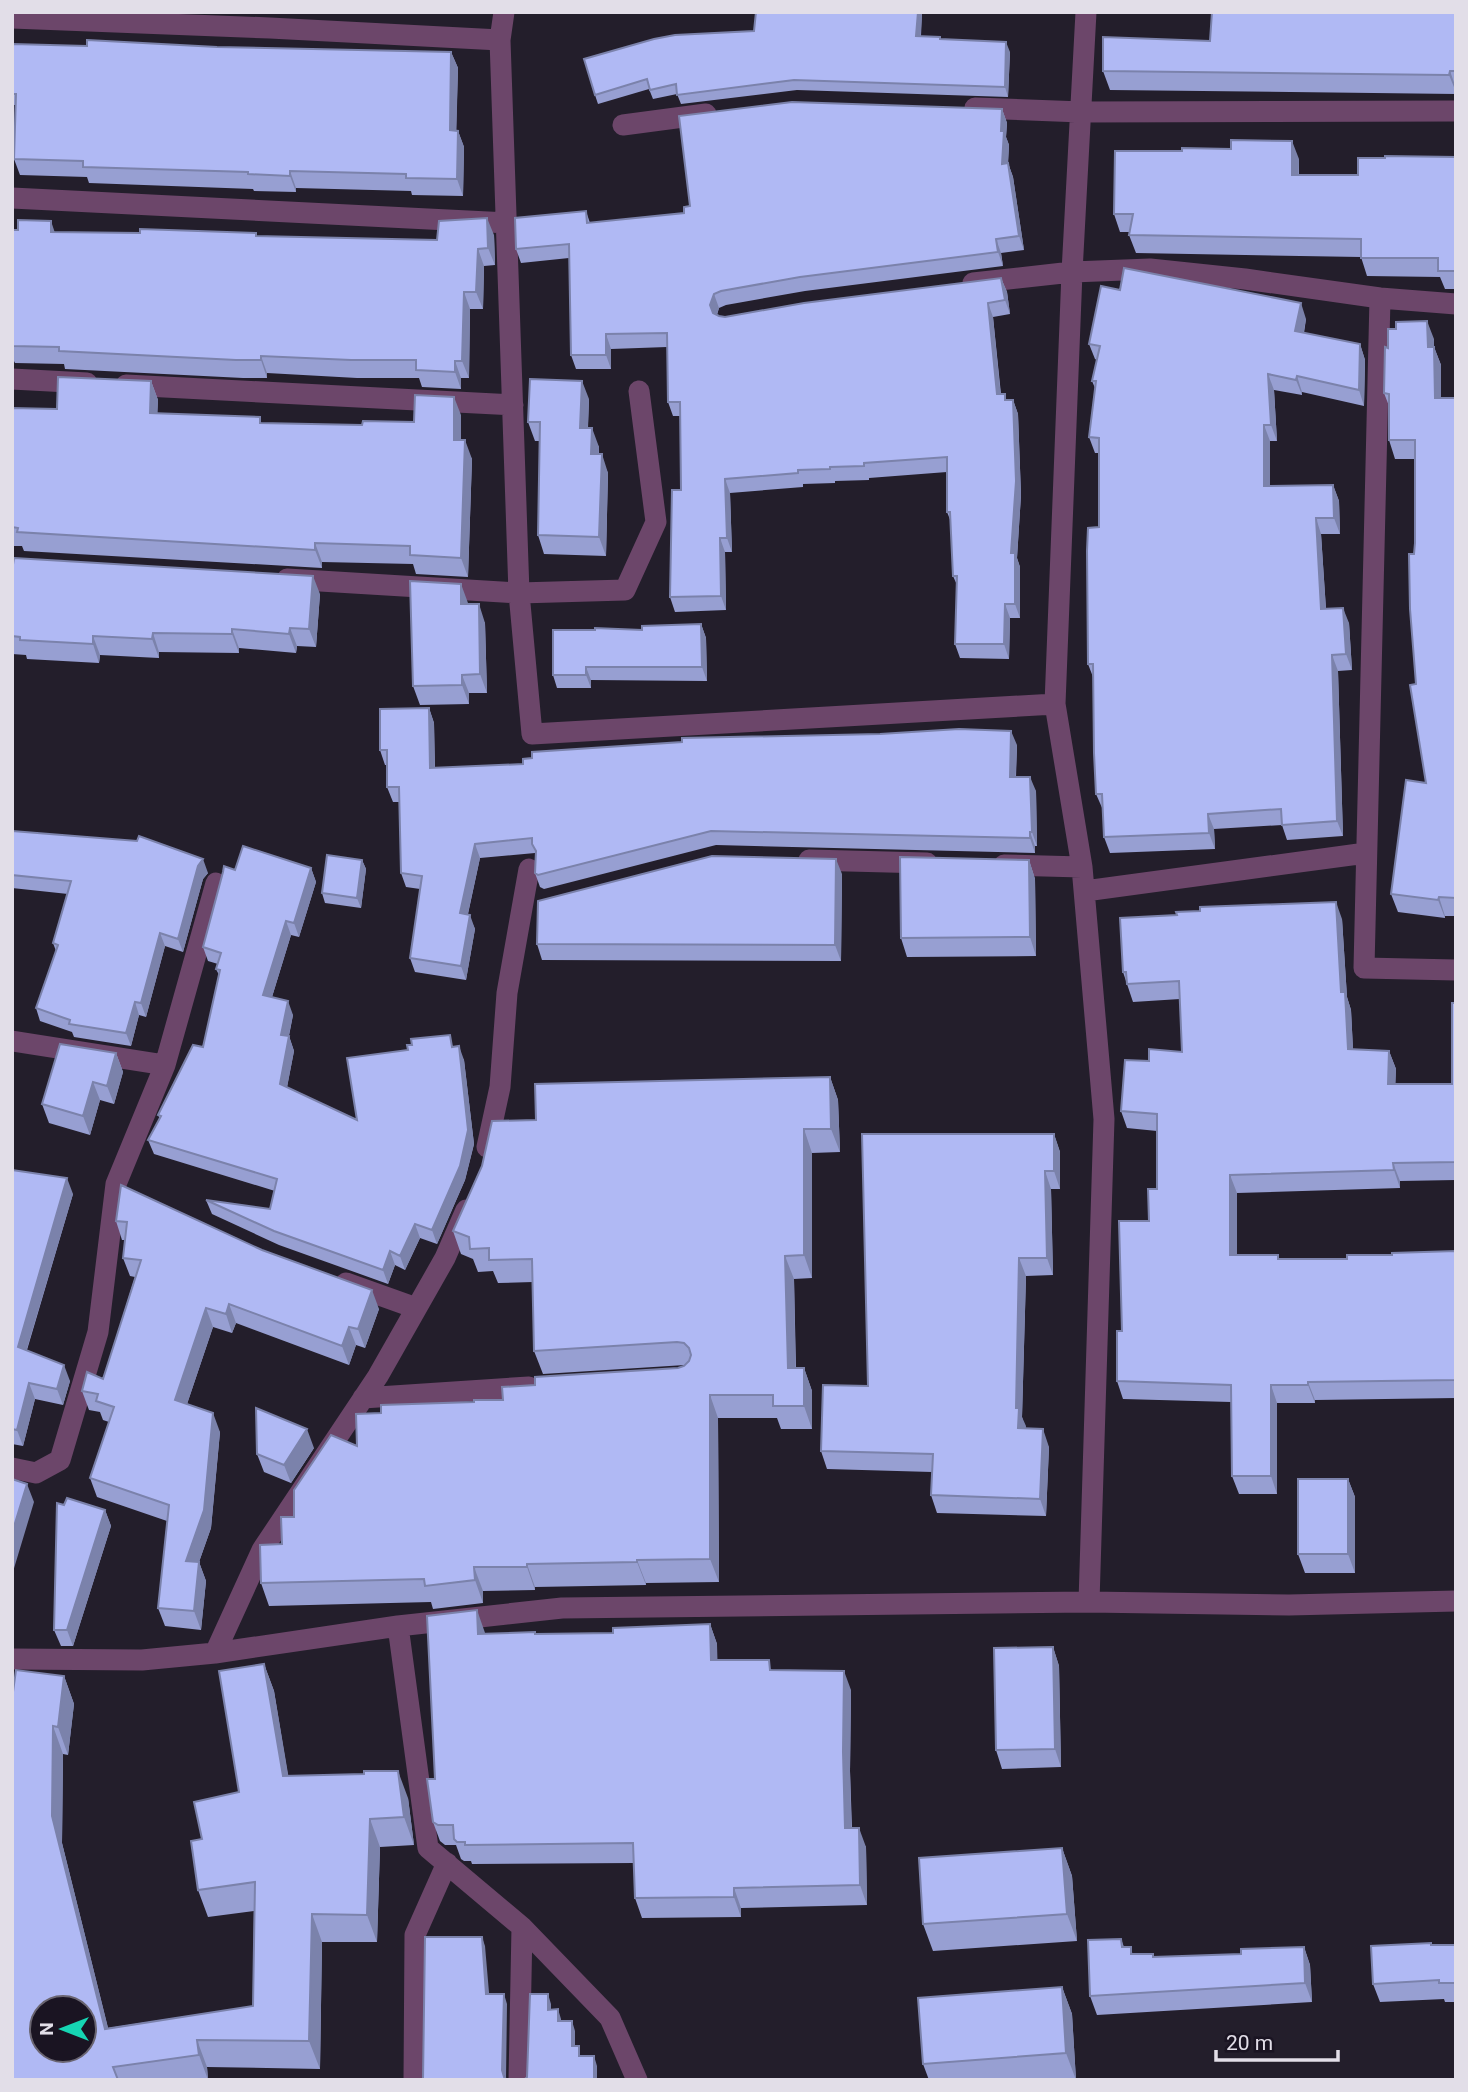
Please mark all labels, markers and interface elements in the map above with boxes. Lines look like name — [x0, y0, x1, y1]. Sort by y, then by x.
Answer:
north arrow — [28, 1994, 98, 2064]
scale bar — [1216, 2018, 1338, 2062]
text: N — [35, 2022, 58, 2036]
text: 20 m — [1226, 2031, 1273, 2055]

